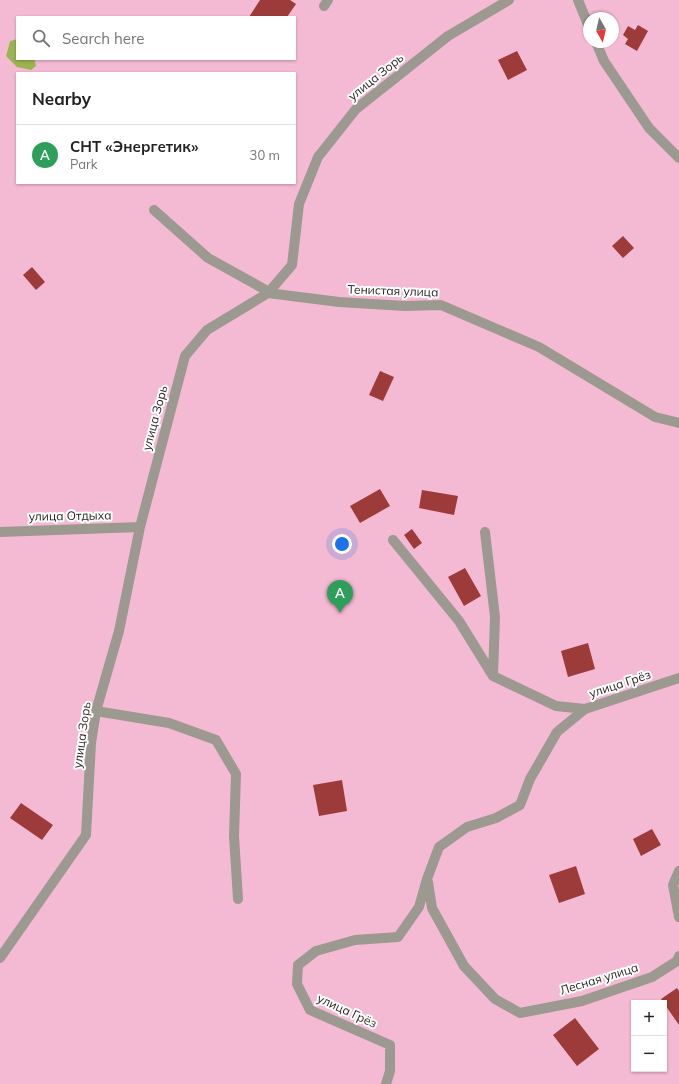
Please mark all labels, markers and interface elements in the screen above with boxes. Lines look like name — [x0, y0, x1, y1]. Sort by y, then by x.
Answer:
north arrow — [583, 12, 619, 48]
search box — [16, 16, 296, 60]
icon: search — [30, 27, 52, 49]
text: Search here — [62, 29, 144, 48]
street label: улица Зорь — [345, 50, 407, 103]
text: Nearby — [32, 88, 91, 109]
text: СНТ «Энергетик» — [70, 137, 198, 156]
text: A — [40, 147, 50, 163]
text: 30 m — [250, 147, 280, 163]
text: Park — [70, 156, 97, 172]
street label: Тенистая улица — [347, 281, 439, 300]
street label: улица Зорь — [139, 383, 171, 452]
street label: улица Отдыха — [28, 507, 112, 524]
your location — [332, 534, 352, 554]
pin: A — [327, 580, 353, 613]
street label: улица Грёз — [587, 667, 653, 701]
street label: улица Зорь — [69, 700, 94, 769]
street label: Лесная улица — [558, 960, 640, 998]
street label: улица Грёз — [315, 990, 379, 1031]
map controls — [631, 1000, 667, 1072]
button: + — [631, 1000, 667, 1036]
button: − — [631, 1036, 667, 1072]

